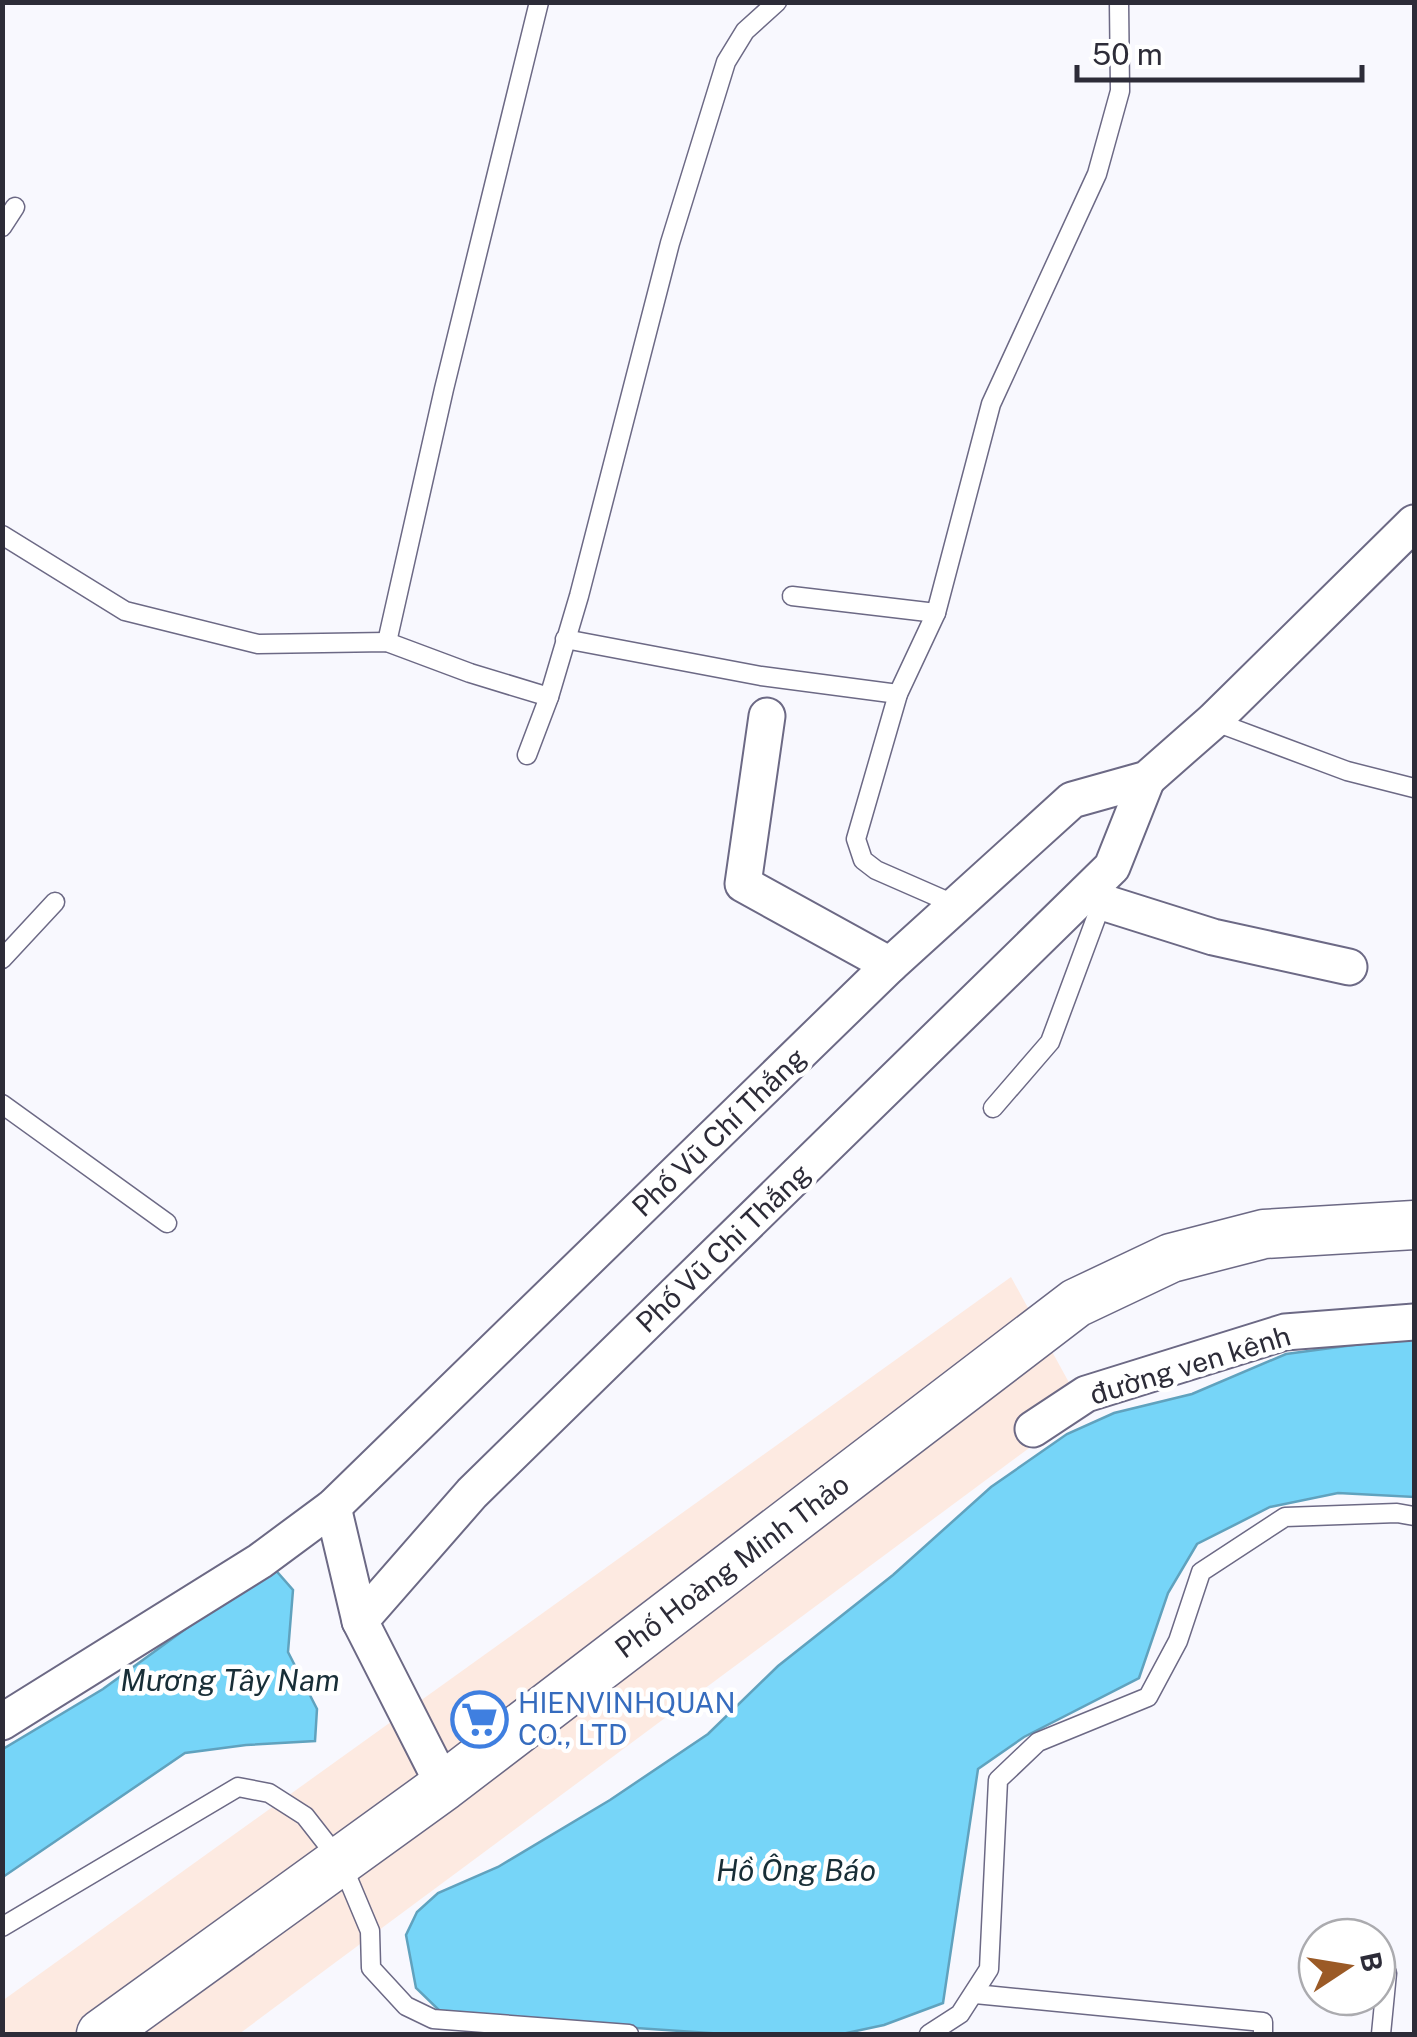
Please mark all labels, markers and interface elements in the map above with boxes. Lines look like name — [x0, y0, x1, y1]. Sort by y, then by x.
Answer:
scale bar — [1077, 20, 1362, 82]
text: 50 m — [1092, 36, 1163, 72]
street label: Phố Vũ Chí Thắng — [625, 1040, 812, 1223]
street label: Phố Vũ Chi Thắng — [629, 1156, 816, 1339]
street label: đường ven kênh — [1086, 1318, 1294, 1411]
street label: Phố Hoàng Minh Thảo — [608, 1467, 855, 1664]
water label: Mương Tây Nam — [120, 1662, 340, 1698]
place label: HIENVINHQUAN CO., LTD — [518, 1686, 736, 1751]
supermarket icon: HIENVINHQUAN CO., LTD — [449, 1689, 509, 1749]
water label: Hồ Ông Báo — [716, 1852, 876, 1888]
north arrow — [1297, 1917, 1397, 2017]
text: B — [1354, 1949, 1390, 1975]

